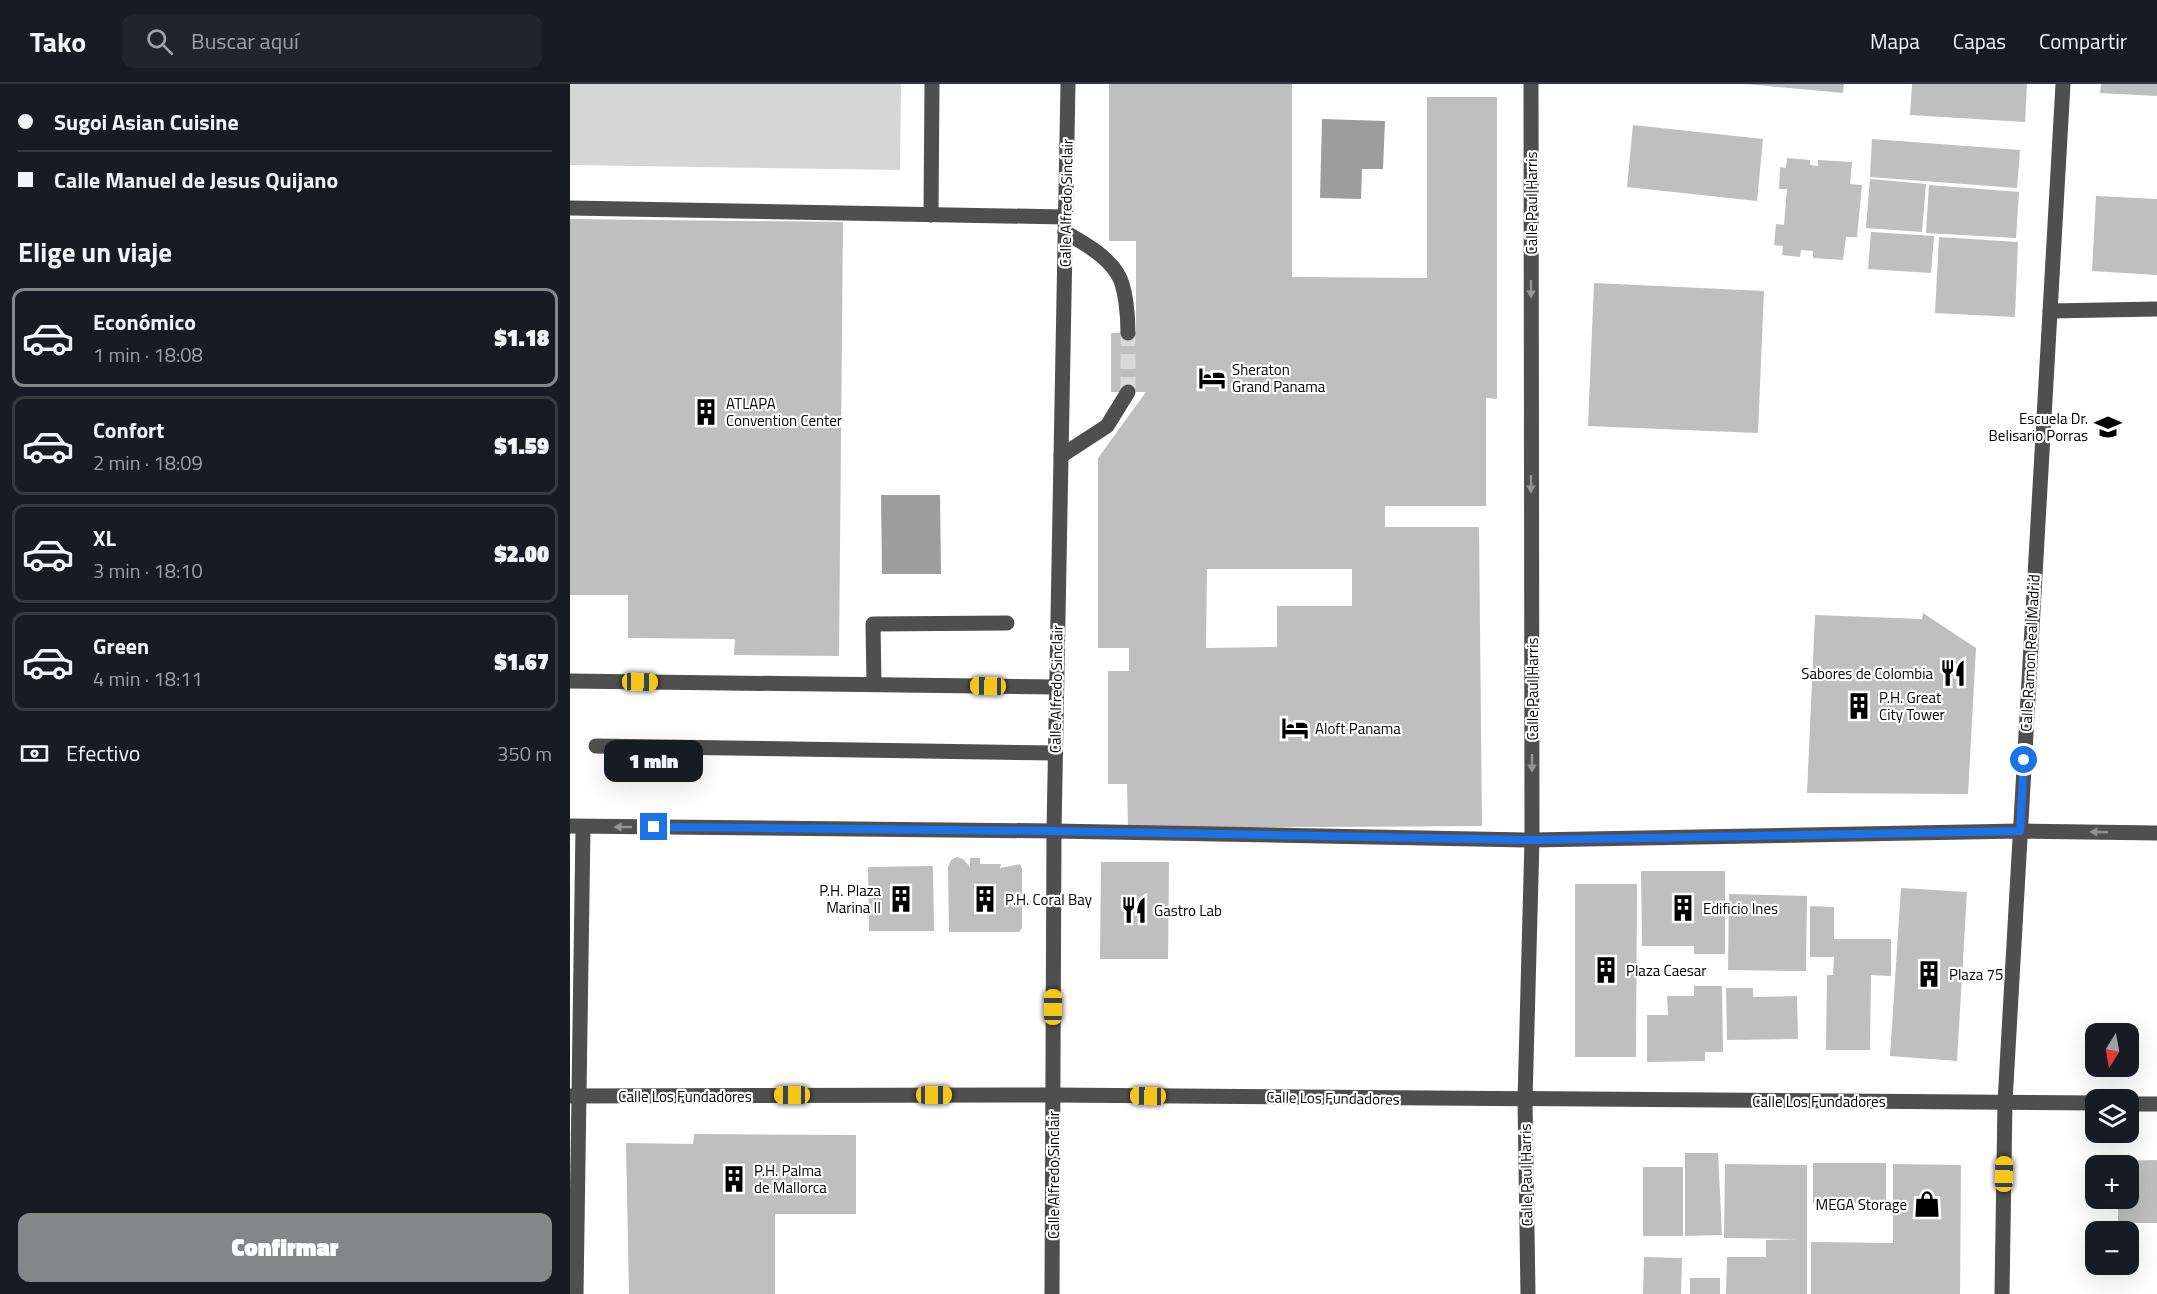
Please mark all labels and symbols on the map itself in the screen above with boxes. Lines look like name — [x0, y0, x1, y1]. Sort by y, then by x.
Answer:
street label: Calle Alfredo Sinclair — [1053, 139, 1079, 267]
street label: Calle Paul Harris — [1520, 152, 1543, 254]
one-way arrow — [1526, 280, 1536, 299]
place label: Sheraton Grand Panama — [1232, 358, 1326, 398]
hotel icon: Sheraton Grand Panama — [1197, 363, 1227, 393]
place label: ATLAPA Convention Center — [726, 392, 842, 432]
building icon: ATLAPA Convention Center — [691, 397, 721, 427]
place label: Escuela Dr. Belisario Porras — [1989, 407, 2088, 447]
school or university icon: Escuela Dr. Belisario Porras — [2093, 412, 2123, 442]
one-way arrow — [1526, 475, 1536, 494]
street label: Calle Ramon Real Madrid — [2014, 574, 2046, 732]
street label: Calle Alfredo Sinclair — [1043, 625, 1069, 753]
street label: Calle Paul Harris — [1521, 638, 1544, 740]
restaurant icon: Sabores de Colombia — [1938, 658, 1968, 688]
place label: Sabores de Colombia — [1801, 662, 1933, 685]
car — [622, 673, 658, 691]
car — [970, 677, 1006, 695]
place label: P.H. Great City Tower — [1879, 686, 1945, 726]
building icon: P.H. Great City Tower — [1844, 691, 1874, 721]
hotel icon: Aloft Panama — [1280, 713, 1310, 743]
place label: Aloft Panama — [1315, 717, 1401, 740]
callout: 1 min — [604, 740, 704, 782]
route start — [2010, 746, 2037, 773]
one-way arrow — [1527, 754, 1537, 773]
route end — [640, 813, 667, 840]
one-way arrow — [613, 822, 632, 832]
one-way arrow — [2089, 827, 2108, 837]
place label: P.H. Plaza Marina II — [819, 879, 881, 919]
building icon: P.H. Plaza Marina II — [886, 884, 916, 914]
building icon: P.H. Coral Bay — [970, 884, 1000, 914]
place label: P.H. Coral Bay — [1005, 888, 1092, 911]
building icon: Edificio Ines — [1668, 893, 1698, 923]
restaurant icon: Gastro Lab — [1119, 895, 1149, 925]
place label: Edificio Ines — [1703, 897, 1778, 920]
place label: Gastro Lab — [1154, 899, 1222, 922]
building icon: Plaza Caesar — [1591, 955, 1621, 985]
place label: Plaza Caesar — [1626, 959, 1706, 982]
building icon: Plaza 75 — [1914, 959, 1944, 989]
place label: Plaza 75 — [1949, 963, 2003, 986]
car — [1044, 989, 1062, 1025]
north arrow — [2085, 1023, 2139, 1077]
street label: Calle Los Fundadores — [618, 1085, 752, 1108]
street label: Calle Los Fundadores — [1266, 1085, 1400, 1111]
car — [774, 1086, 810, 1104]
car — [916, 1086, 952, 1104]
car — [1130, 1087, 1166, 1105]
street label: Calle Los Fundadores — [1752, 1090, 1886, 1113]
street label: Calle Alfredo Sinclair — [1042, 1111, 1065, 1239]
street label: Calle Paul Harris — [1514, 1123, 1538, 1227]
car — [1995, 1156, 2013, 1192]
place label: P.H. Palma de Mallorca — [754, 1159, 827, 1199]
building icon: P.H. Palma de Mallorca — [719, 1164, 749, 1194]
shop icon: MEGA Storage — [1912, 1189, 1942, 1219]
place label: MEGA Storage — [1816, 1193, 1907, 1216]

